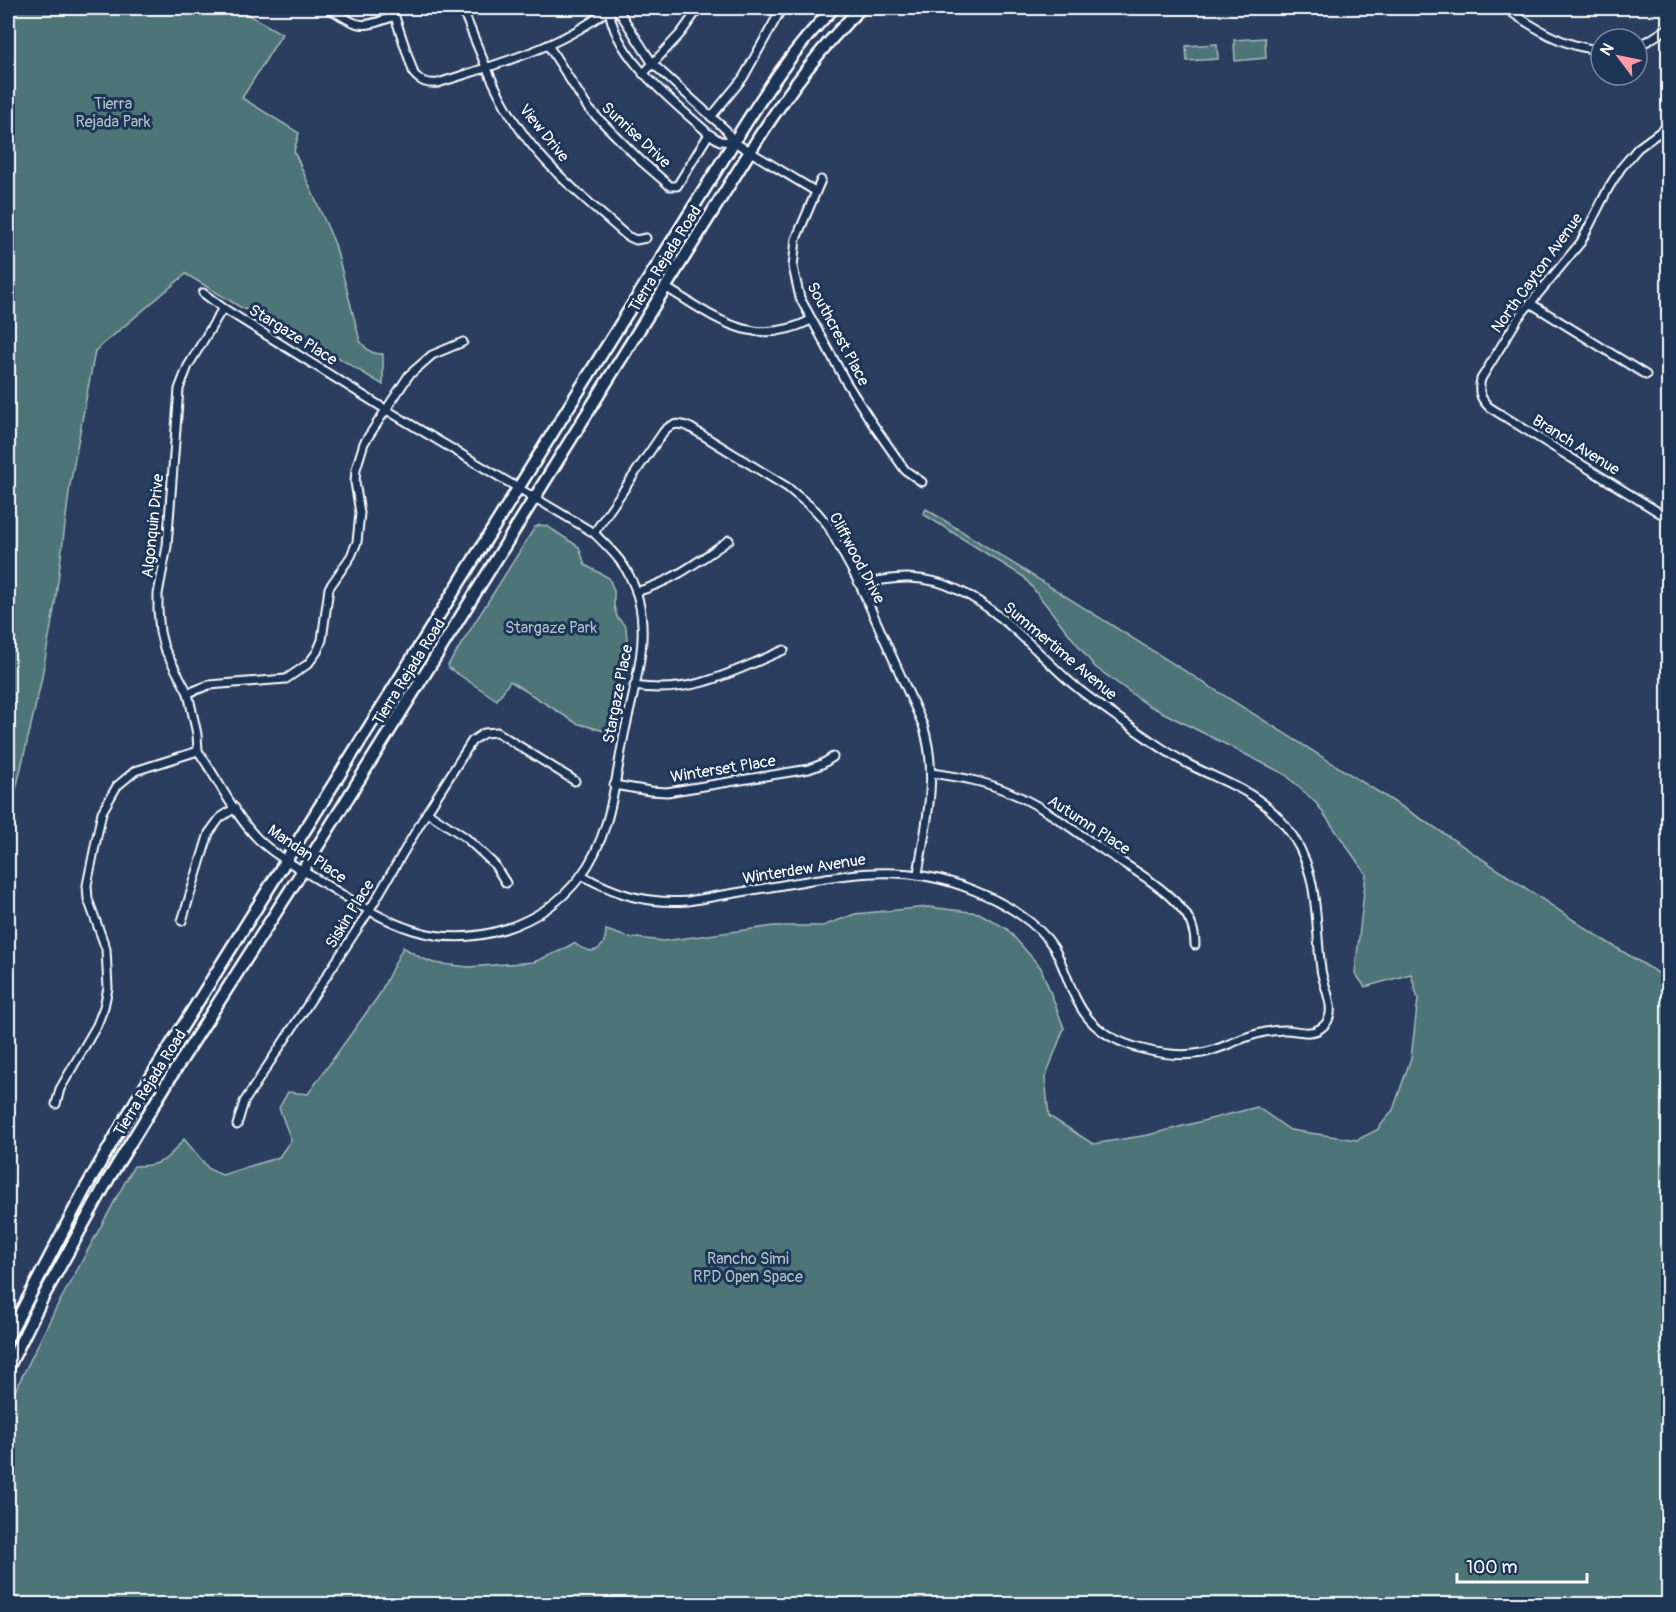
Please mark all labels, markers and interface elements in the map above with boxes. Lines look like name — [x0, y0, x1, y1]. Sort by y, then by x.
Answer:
north arrow — [1589, 27, 1649, 87]
text: N — [1596, 40, 1619, 59]
park label: Tierra Rejada Park — [75, 94, 151, 132]
street label: Sunrise Drive — [597, 98, 675, 172]
street label: View Drive — [515, 100, 573, 166]
street label: Tierra Rejada Road — [624, 202, 706, 316]
street label: North Cayton Avenue — [1487, 209, 1587, 337]
street label: Southcrest Place — [802, 279, 874, 389]
street label: Stargaze Place — [245, 300, 341, 370]
street label: Branch Avenue — [1529, 410, 1623, 480]
street label: Algonquin Drive — [138, 473, 168, 579]
street label: Cliffwood Drive — [825, 509, 889, 607]
street label: Summertime Avenue — [999, 598, 1121, 705]
street label: Tierra Rejada Road — [368, 615, 450, 729]
park label: Stargaze Park — [505, 618, 597, 638]
street label: Stargaze Place — [599, 643, 637, 745]
street label: Winterset Place — [669, 751, 777, 787]
street label: Autumn Place — [1044, 791, 1134, 859]
street label: Mandan Place — [264, 820, 350, 888]
street label: Winterdew Avenue — [741, 849, 867, 889]
street label: Siskin Place — [321, 876, 379, 952]
street label: Tierra Rejada Road — [109, 1026, 191, 1140]
park label: Rancho Simi RPD Open Space — [693, 1249, 803, 1287]
scale bar — [1457, 1546, 1588, 1584]
text: 100 m — [1466, 1556, 1518, 1579]

